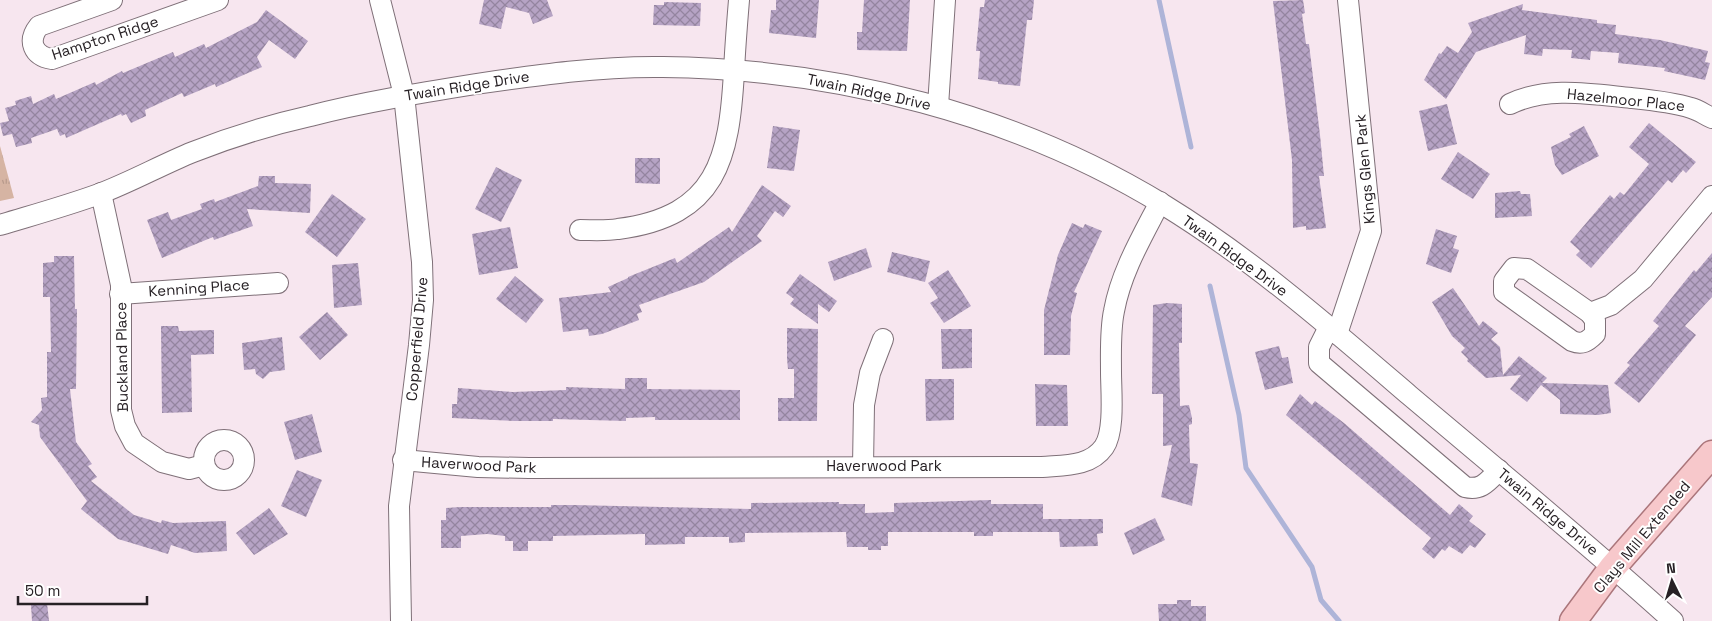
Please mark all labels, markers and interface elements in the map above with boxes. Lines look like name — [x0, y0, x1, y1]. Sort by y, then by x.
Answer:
street label: Hampton Ridge — [49, 11, 161, 64]
street label: Twain Ridge Drive — [403, 66, 531, 105]
street label: Twain Ridge Drive — [805, 69, 933, 114]
street label: Hazelmoor Place — [1566, 84, 1686, 115]
street label: Kings Glen Park — [1350, 113, 1379, 225]
street label: Twain Ridge Drive — [1179, 211, 1292, 300]
street label: Kenning Place — [148, 274, 250, 301]
street label: Copperfield Drive — [402, 276, 431, 402]
street label: Buckland Place — [111, 302, 132, 412]
street label: Haverwood Park — [421, 452, 537, 477]
street label: Haverwood Park — [826, 456, 942, 475]
street label: Twain Ridge Drive — [1494, 464, 1603, 559]
street label: Clays Mill Extended — [1589, 477, 1694, 597]
north arrow — [1647, 556, 1697, 606]
text: N — [1665, 559, 1676, 577]
scale bar — [18, 574, 146, 606]
text: 50 m — [25, 581, 60, 600]

